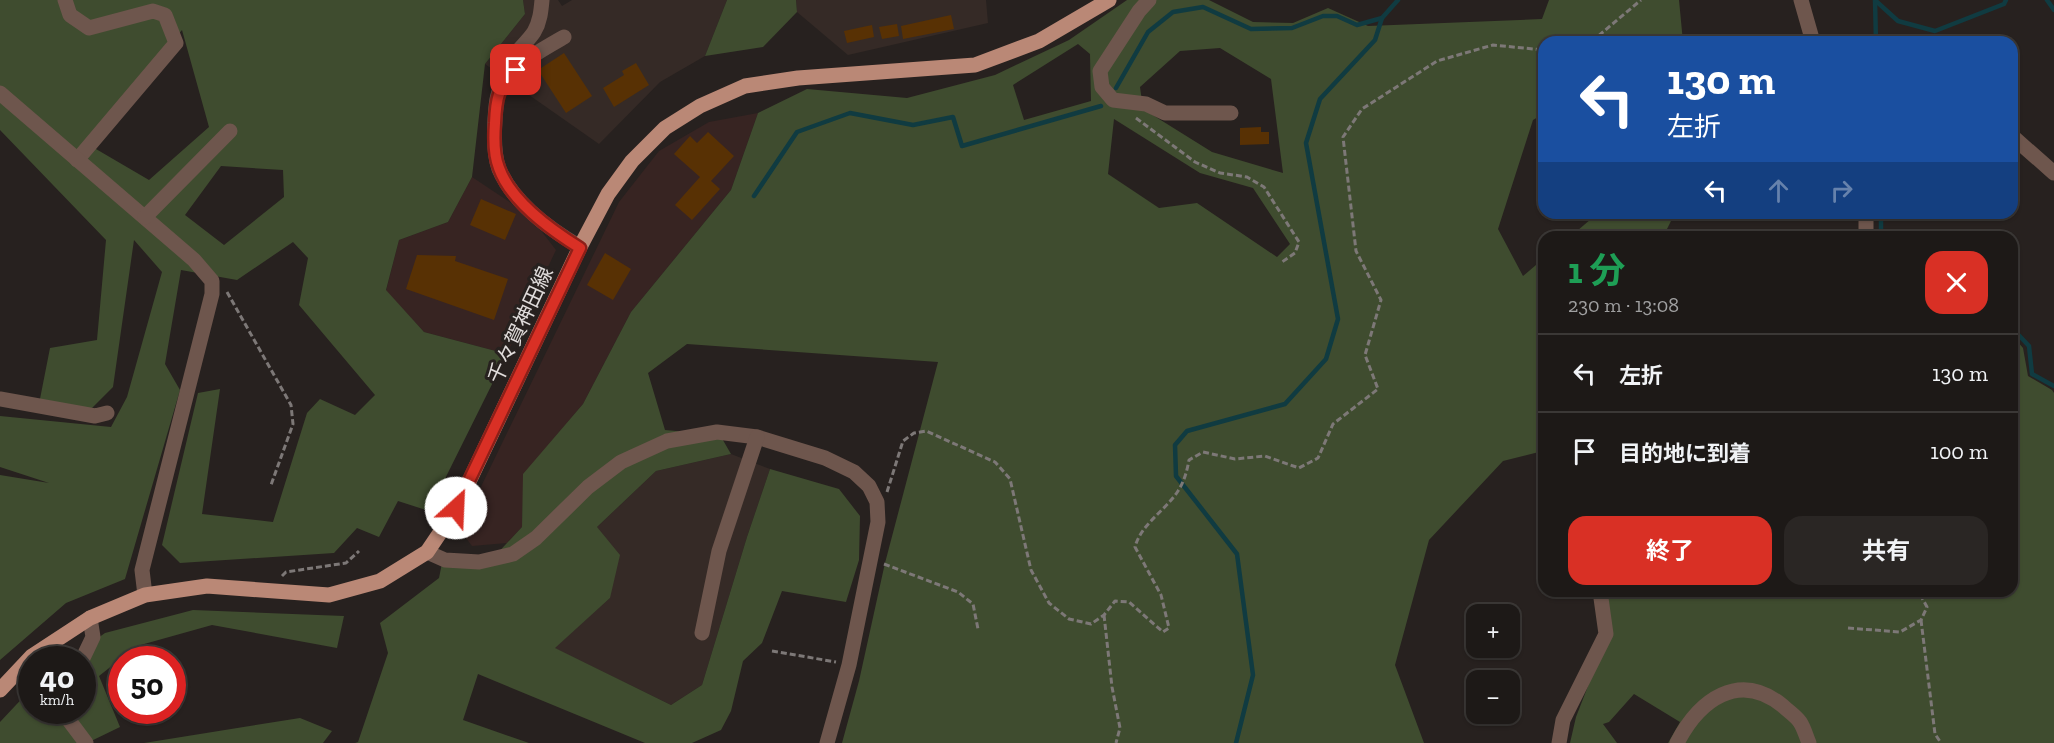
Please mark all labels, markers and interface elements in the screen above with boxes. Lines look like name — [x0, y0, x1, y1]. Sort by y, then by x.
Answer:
pin — [490, 44, 541, 95]
icon: arrive — [499, 53, 532, 86]
text: 130 m — [1667, 54, 1775, 105]
icon: left — [1568, 60, 1646, 138]
text: 左折 — [1667, 111, 1721, 143]
icon: left — [1699, 174, 1732, 207]
icon: ahead — [1762, 174, 1795, 207]
icon: right — [1825, 174, 1858, 207]
text: 1 分 — [1568, 249, 1625, 292]
button: close — [1925, 251, 1988, 314]
street label: 千々賀神田線 — [482, 263, 558, 387]
text: 230 m · 13:08 — [1568, 293, 1679, 317]
icon: left — [1568, 357, 1601, 390]
text: 130 m — [1932, 360, 1988, 387]
text: 左折 — [1619, 362, 1663, 389]
icon: arrive — [1568, 435, 1601, 468]
text: 100 m — [1930, 438, 1988, 465]
text: 目的地に到着 — [1619, 440, 1751, 467]
position arrow — [424, 476, 488, 540]
button: 終了 — [1568, 516, 1772, 585]
button: 共有 — [1784, 516, 1988, 585]
map controls — [1466, 604, 1520, 724]
button: + — [1466, 604, 1520, 658]
speed limit sign: 50 — [108, 646, 186, 724]
text: 40 — [40, 660, 74, 696]
button: − — [1466, 670, 1520, 724]
text: km/h — [40, 691, 74, 709]

